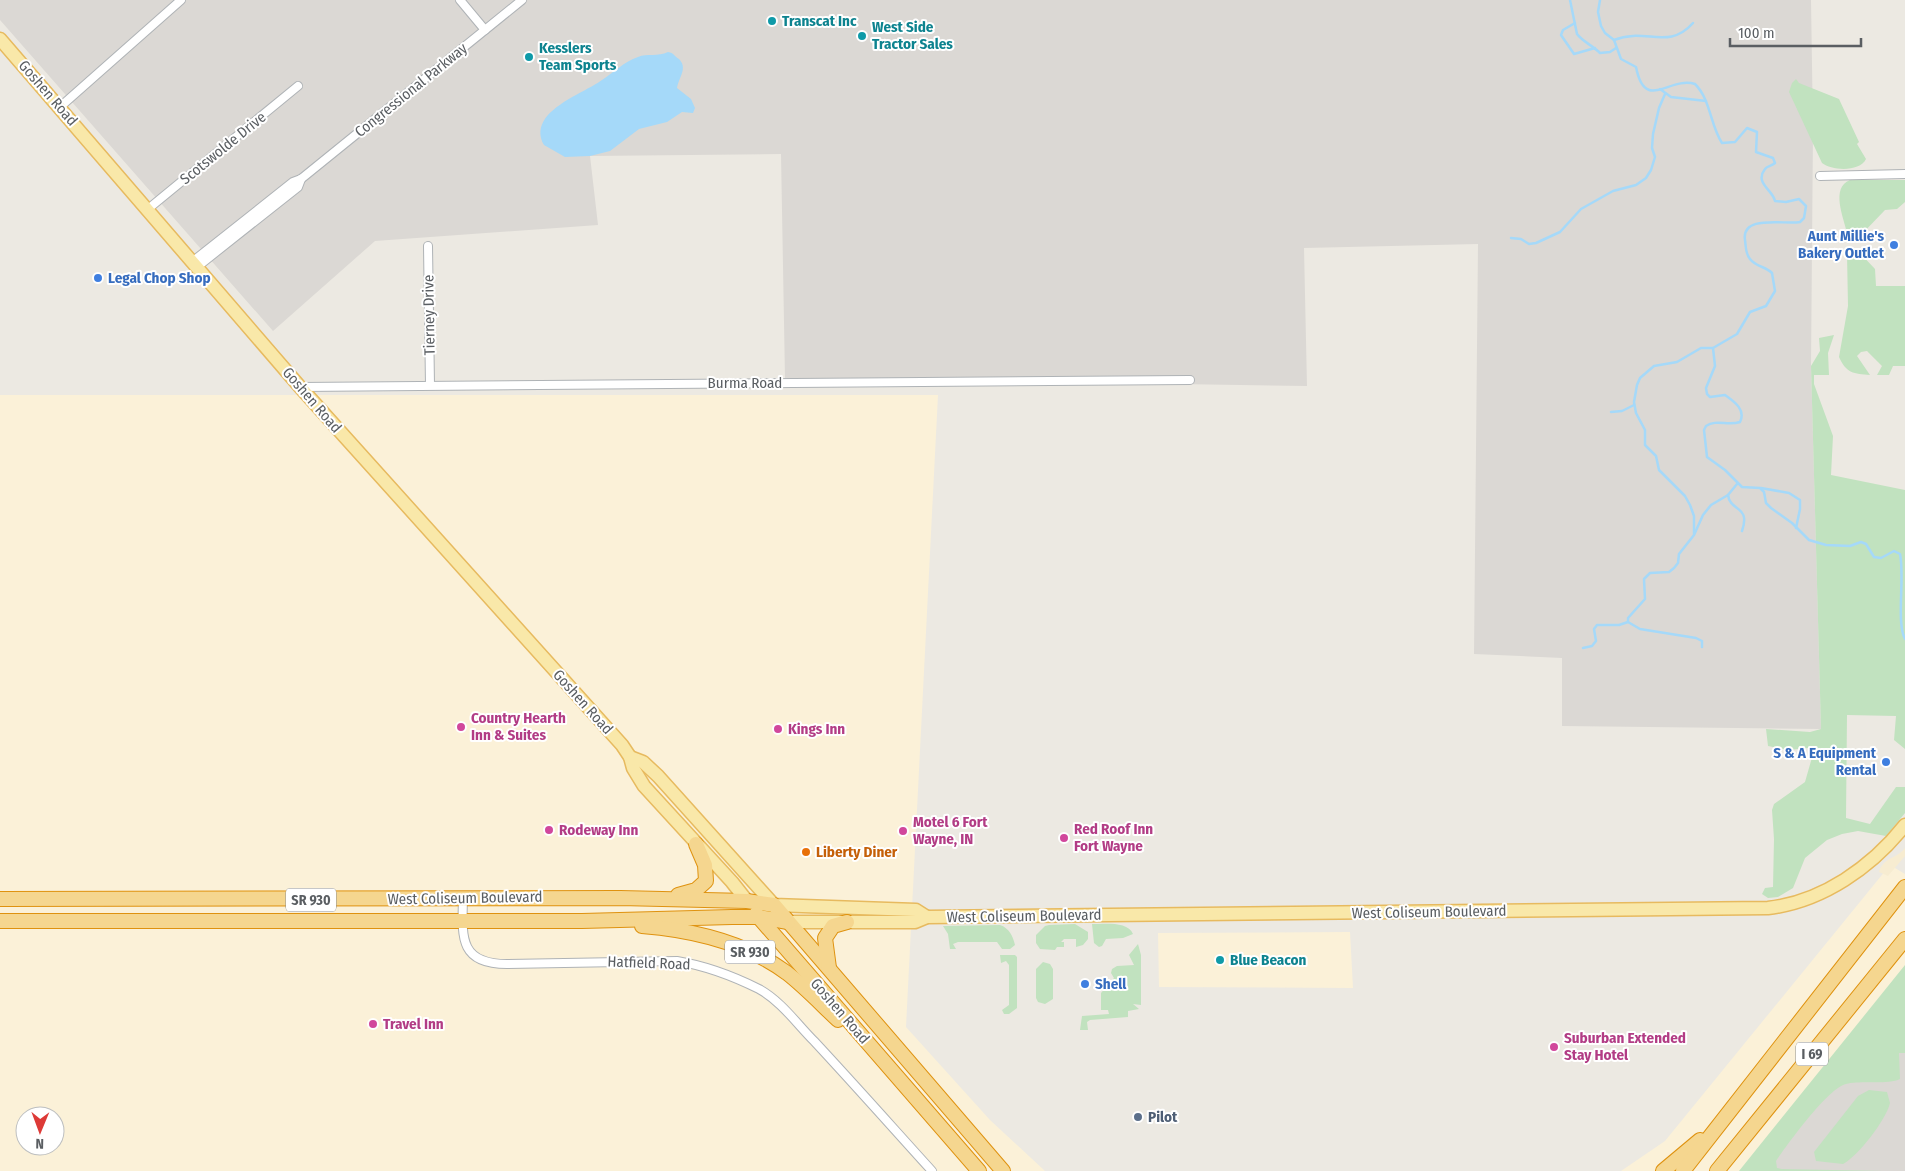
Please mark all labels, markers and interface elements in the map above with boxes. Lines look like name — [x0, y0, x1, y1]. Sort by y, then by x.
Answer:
place label: Transcat Inc — [782, 12, 857, 30]
marker: Transcat Inc — [766, 15, 778, 27]
scale bar — [1730, 15, 1861, 47]
place label: West Side Tractor Sales — [872, 18, 953, 53]
text: 100 m — [1738, 24, 1775, 42]
marker: West Side Tractor Sales — [856, 30, 868, 42]
street label: Congressional Parkway — [351, 39, 471, 141]
place label: Kesslers Team Sports — [539, 39, 617, 74]
marker: Kesslers Team Sports — [523, 51, 535, 63]
street label: Goshen Road — [15, 57, 81, 129]
street label: Scotswolde Drive — [177, 108, 269, 188]
place label: Aunt Millie's Bakery Outlet — [1798, 227, 1885, 262]
marker: Aunt Millie's Bakery Outlet — [1888, 239, 1900, 251]
place label: Legal Chop Shop — [108, 269, 211, 287]
marker: Legal Chop Shop — [92, 272, 104, 284]
street label: Tierney Drive — [419, 275, 439, 355]
street label: Goshen Road — [279, 364, 345, 436]
street label: Burma Road — [708, 374, 782, 392]
street label: Goshen Road — [549, 666, 617, 738]
place label: Country Hearth Inn & Suites — [471, 709, 566, 744]
place label: Kings Inn — [788, 720, 845, 738]
marker: Country Hearth Inn & Suites — [455, 721, 467, 733]
marker: Kings Inn — [772, 723, 784, 735]
place label: S & A Equipment Rental — [1773, 744, 1877, 779]
marker: S & A Equipment Rental — [1880, 756, 1892, 768]
place label: Motel 6 Fort Wayne, IN — [913, 813, 988, 848]
place label: Red Roof Inn Fort Wayne — [1074, 820, 1153, 855]
place label: Rodeway Inn — [559, 821, 638, 839]
marker: Rodeway Inn — [543, 824, 555, 836]
marker: Motel 6 Fort Wayne, IN — [897, 825, 909, 837]
marker: Red Roof Inn Fort Wayne — [1058, 832, 1070, 844]
place label: Liberty Diner — [816, 843, 898, 861]
marker: Liberty Diner — [800, 846, 812, 858]
road number: SR 930 — [286, 888, 336, 912]
street label: West Coliseum Boulevard — [387, 888, 543, 908]
street label: West Coliseum Boulevard — [1351, 902, 1507, 922]
street label: West Coliseum Boulevard — [946, 906, 1102, 926]
road number: SR 930 — [725, 940, 775, 964]
place label: Blue Beacon — [1230, 951, 1307, 969]
street label: Hatfield Road — [607, 953, 691, 973]
marker: Blue Beacon — [1214, 954, 1226, 966]
street label: Goshen Road — [807, 975, 873, 1047]
place label: Shell — [1095, 975, 1127, 993]
marker: Shell — [1079, 978, 1091, 990]
place label: Travel Inn — [383, 1015, 444, 1033]
marker: Travel Inn — [367, 1018, 379, 1030]
place label: Suburban Extended Stay Hotel — [1564, 1029, 1686, 1064]
marker: Suburban Extended Stay Hotel — [1548, 1041, 1560, 1053]
road number: I 69 — [1796, 1042, 1828, 1066]
north arrow — [15, 1106, 65, 1156]
place label: Pilot — [1148, 1108, 1178, 1126]
marker: Pilot — [1132, 1111, 1144, 1123]
text: N — [35, 1135, 44, 1152]

